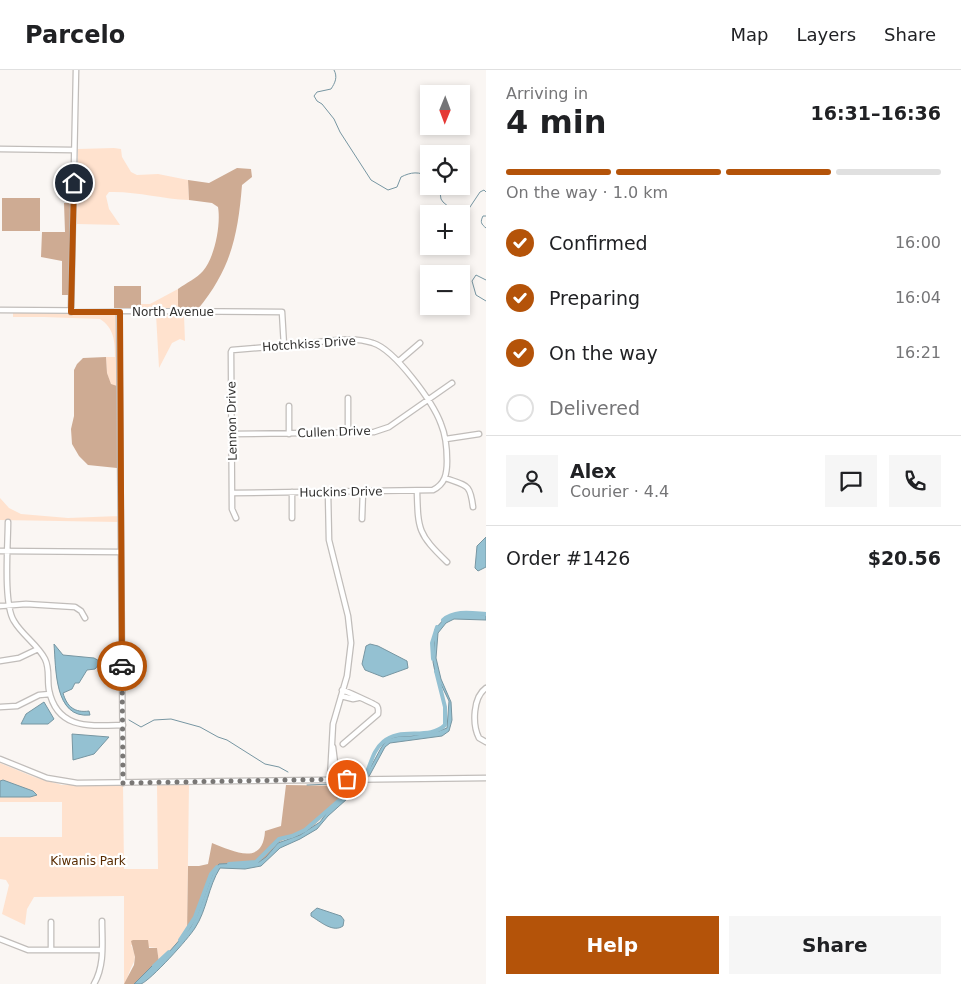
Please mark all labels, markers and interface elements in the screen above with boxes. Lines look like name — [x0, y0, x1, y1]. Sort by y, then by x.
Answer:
text: Parcelo — [25, 21, 125, 49]
text: Map — [730, 24, 768, 45]
text: Layers — [796, 24, 856, 45]
text: Share — [884, 24, 936, 45]
text: Arriving in — [506, 84, 588, 103]
north arrow — [420, 85, 470, 135]
map controls — [420, 85, 470, 315]
text: 16:31–16:36 — [811, 102, 941, 124]
text: 4 min — [506, 103, 607, 141]
button: locate — [420, 145, 470, 195]
pin — [53, 162, 95, 204]
icon: home — [60, 169, 88, 197]
text: On the way · 1.0 km — [506, 183, 668, 202]
button: + — [420, 205, 470, 255]
icon: check — [506, 229, 534, 257]
text: Confirmed — [549, 232, 648, 254]
text: 16:00 — [895, 233, 941, 252]
button: − — [420, 265, 470, 315]
icon: check — [506, 284, 534, 312]
text: Preparing — [549, 287, 640, 309]
text: 16:04 — [895, 288, 941, 307]
street label: North Avenue — [132, 305, 214, 319]
street label: Hotchkiss Drive — [262, 334, 356, 354]
icon: check — [506, 339, 534, 367]
text: On the way — [549, 342, 658, 364]
text: 16:21 — [895, 343, 941, 362]
street label: Lennon Drive — [224, 381, 240, 461]
text: Delivered — [549, 397, 640, 419]
street label: Cullen Drive — [297, 424, 371, 440]
button: person — [506, 455, 558, 507]
button: chat — [825, 455, 877, 507]
button: phone — [889, 455, 941, 507]
text: Alex — [570, 460, 616, 482]
text: Courier · 4.4 — [570, 482, 669, 501]
street label: Huckins Drive — [299, 484, 383, 500]
text: Order #1426 — [506, 547, 630, 569]
text: $20.56 — [868, 547, 941, 569]
courier — [97, 641, 147, 691]
icon: car — [108, 652, 136, 680]
pin — [326, 758, 368, 800]
icon: bag — [333, 765, 361, 793]
park label: Kiwanis Park — [50, 854, 126, 868]
button: Help — [506, 916, 719, 974]
button: Share — [729, 916, 941, 974]

